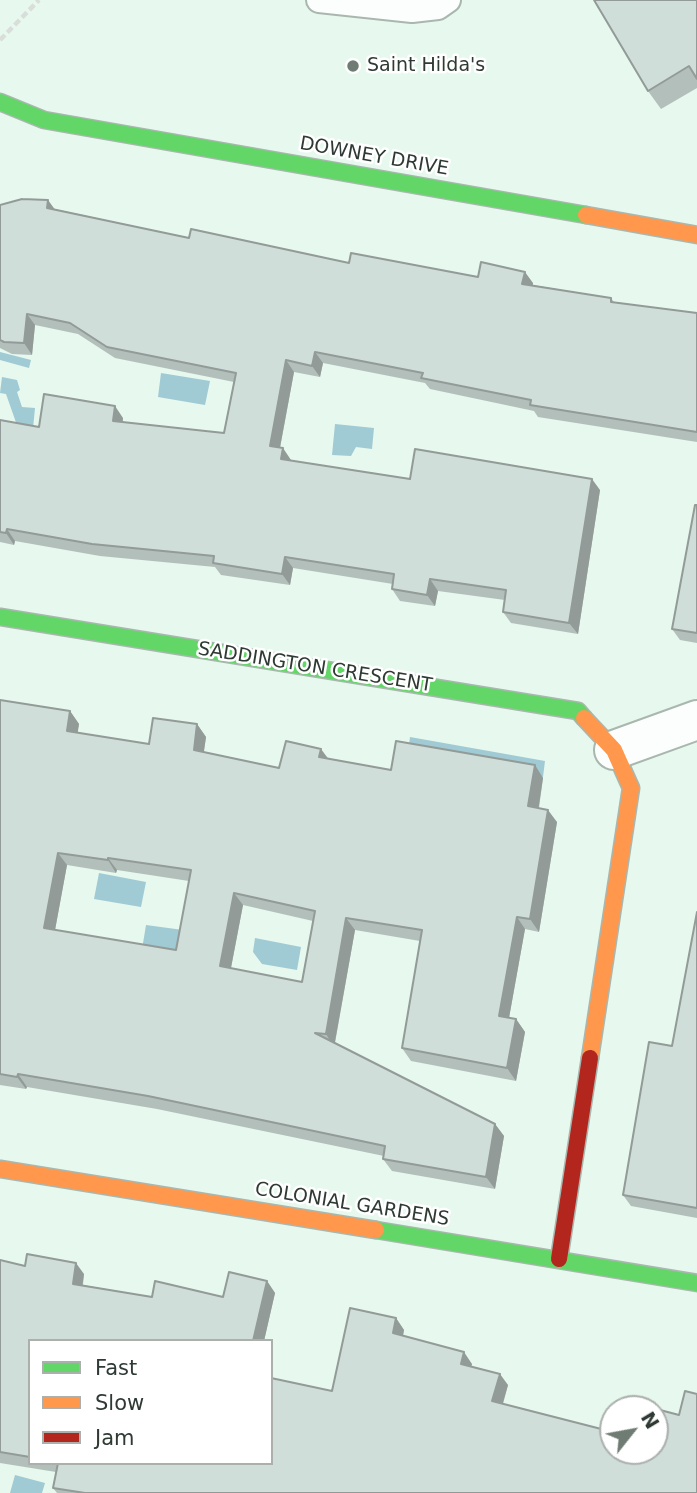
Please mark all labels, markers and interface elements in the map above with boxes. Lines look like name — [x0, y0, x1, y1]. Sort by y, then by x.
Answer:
place label: Saint Hilda's — [367, 55, 485, 77]
marker: Saint Hilda's — [345, 58, 361, 74]
street label: DOWNEY DRIVE — [298, 133, 450, 181]
street label: SADDINGTON CRESCENT — [196, 638, 434, 698]
street label: COLONIAL GARDENS — [253, 1178, 451, 1232]
legend — [28, 1339, 273, 1465]
text: Fast — [95, 1356, 137, 1380]
text: Slow — [95, 1391, 144, 1415]
north arrow — [599, 1395, 669, 1465]
text: N — [637, 1408, 664, 1433]
text: Jam — [95, 1426, 135, 1450]

